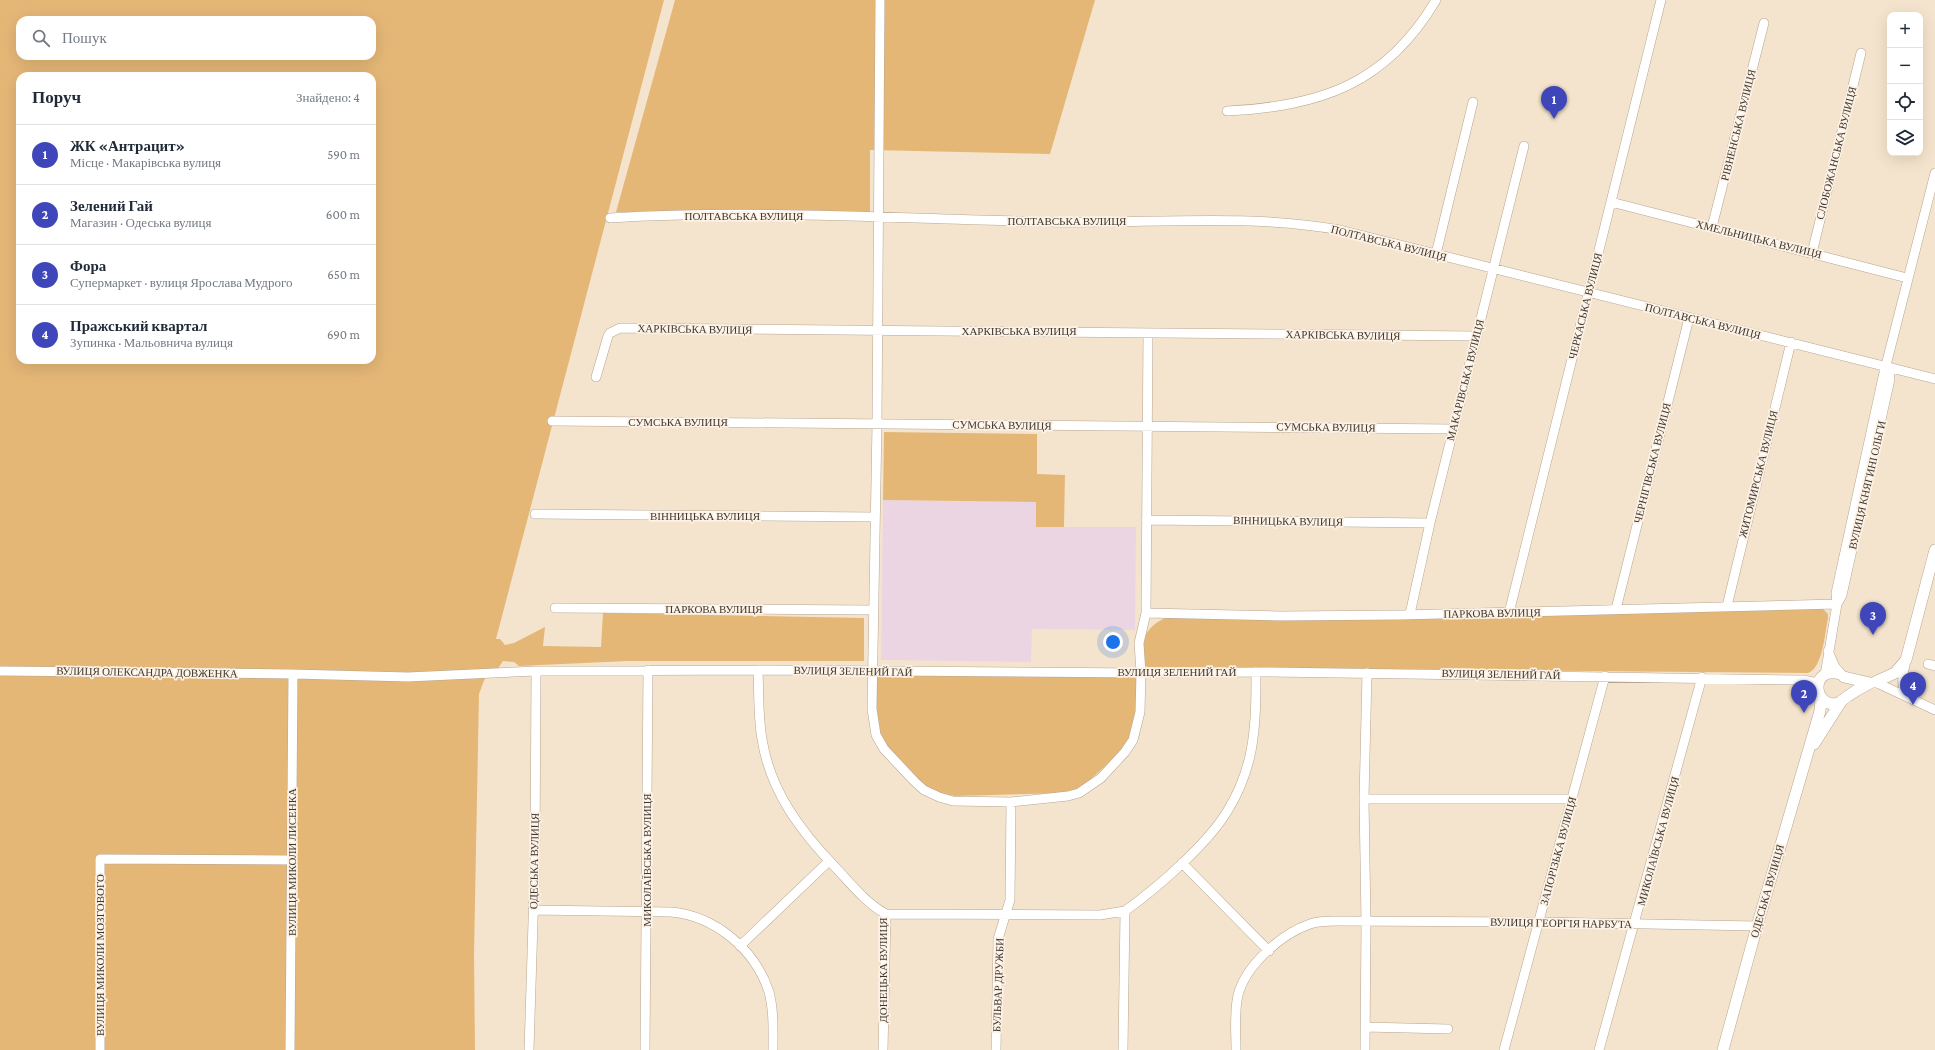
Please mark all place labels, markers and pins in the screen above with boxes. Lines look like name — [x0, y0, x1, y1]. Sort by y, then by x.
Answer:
pin: 1 — [1541, 86, 1567, 119]
pin: 3 — [1860, 602, 1886, 635]
pin: 4 — [1900, 672, 1926, 705]
pin: 2 — [1791, 680, 1817, 713]

